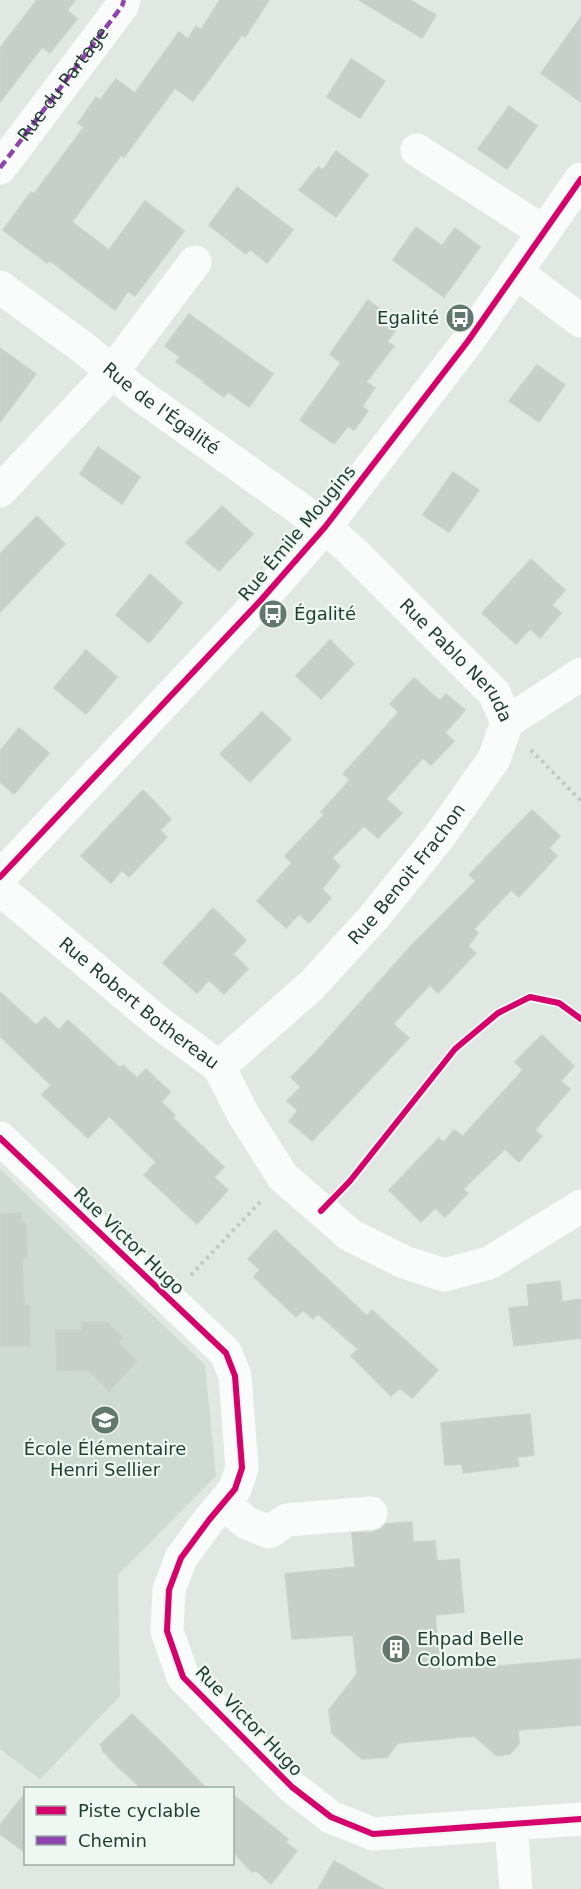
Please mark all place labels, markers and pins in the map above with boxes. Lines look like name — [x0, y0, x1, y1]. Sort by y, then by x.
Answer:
bus stop icon: Egalité — [444, 302, 476, 334]
place label: Egalité — [377, 307, 439, 328]
bus stop icon: Égalité — [257, 598, 289, 630]
place label: Égalité — [294, 603, 356, 624]
school or university icon: École Élémentaire Henri Sellier — [89, 1404, 121, 1436]
place label: École Élémentaire Henri Sellier — [24, 1438, 186, 1480]
place label: Ehpad Belle Colombe — [417, 1628, 524, 1670]
building icon: Ehpad Belle Colombe — [380, 1633, 412, 1665]

